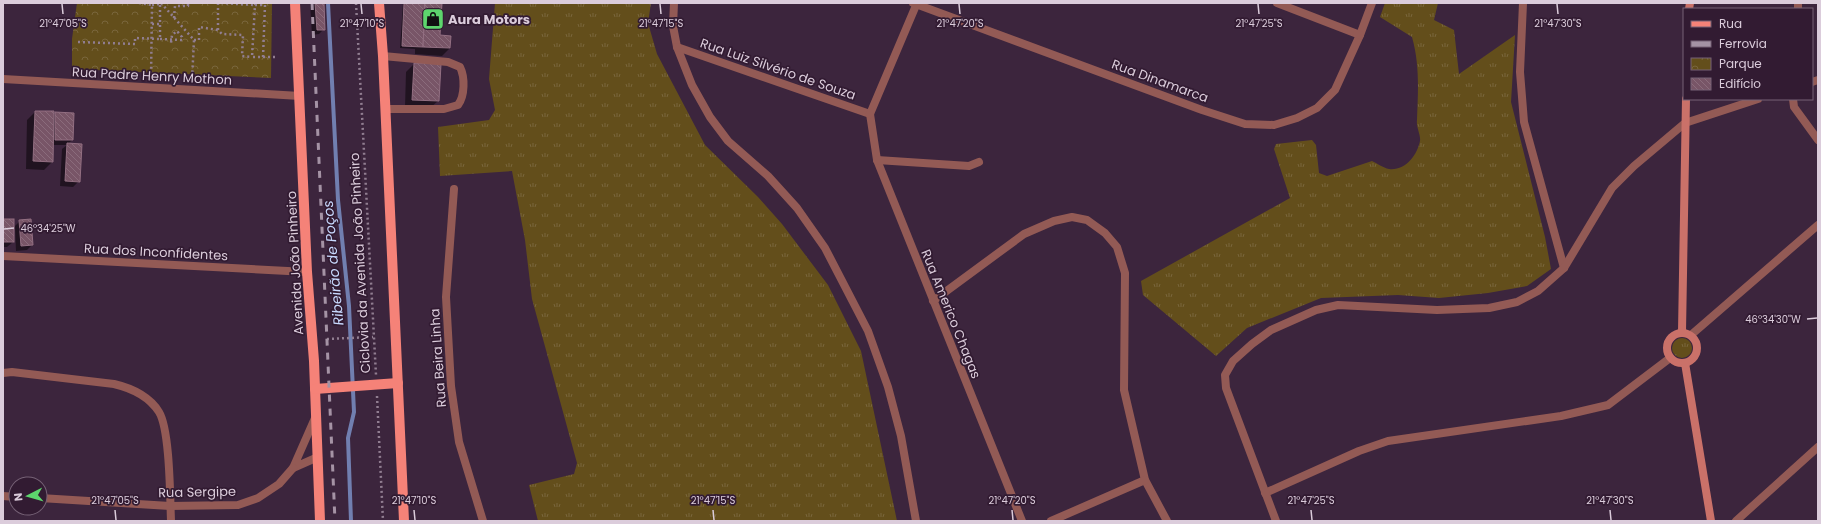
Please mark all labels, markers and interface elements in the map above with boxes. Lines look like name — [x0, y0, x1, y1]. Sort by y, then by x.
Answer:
shop icon: Aura Motors — [420, 6, 446, 32]
legend — [1683, 8, 1813, 100]
place label: Aura Motors — [448, 10, 530, 29]
text: Rua — [1719, 15, 1742, 32]
text: 21°47'05"S — [39, 16, 87, 31]
text: 21°47'10"S — [340, 16, 384, 31]
text: 21°47'15"S — [639, 16, 683, 31]
text: 21°47'20"S — [936, 16, 984, 31]
text: 21°47'25"S — [1235, 16, 1283, 31]
text: 21°47'30"S — [1534, 16, 1582, 31]
street label: Rua Luiz Silvério de Souza — [698, 33, 858, 105]
text: Ferrovia — [1719, 35, 1767, 52]
street label: Rua Dinamarca — [1109, 55, 1211, 107]
text: Parque — [1719, 55, 1762, 72]
street label: Rua Padre Henry Mothon — [72, 62, 232, 90]
text: Edifício — [1719, 75, 1761, 92]
street label: Ciclovia da Avenida João Pinheiro — [345, 152, 375, 374]
street label: Avenida João Pinheiro — [282, 190, 308, 336]
water label: Ribeirão de Poços — [318, 200, 348, 326]
text: 46°34'25"W — [20, 221, 76, 236]
street label: Rua dos Inconfidentes — [84, 239, 229, 265]
street label: Rua Americo Chagas — [916, 246, 986, 382]
street label: Rua Beira Linha — [425, 308, 451, 408]
text: 46°34'30"W — [1745, 312, 1801, 327]
north arrow — [8, 476, 48, 516]
street label: Rua Sergipe — [158, 482, 236, 502]
text: N — [10, 492, 26, 502]
text: 21°47'05"S — [91, 493, 139, 508]
text: 21°47'10"S — [392, 493, 436, 508]
text: 21°47'15"S — [691, 493, 735, 508]
text: 21°47'20"S — [988, 493, 1036, 508]
text: 21°47'25"S — [1287, 493, 1335, 508]
text: 21°47'30"S — [1586, 493, 1634, 508]

